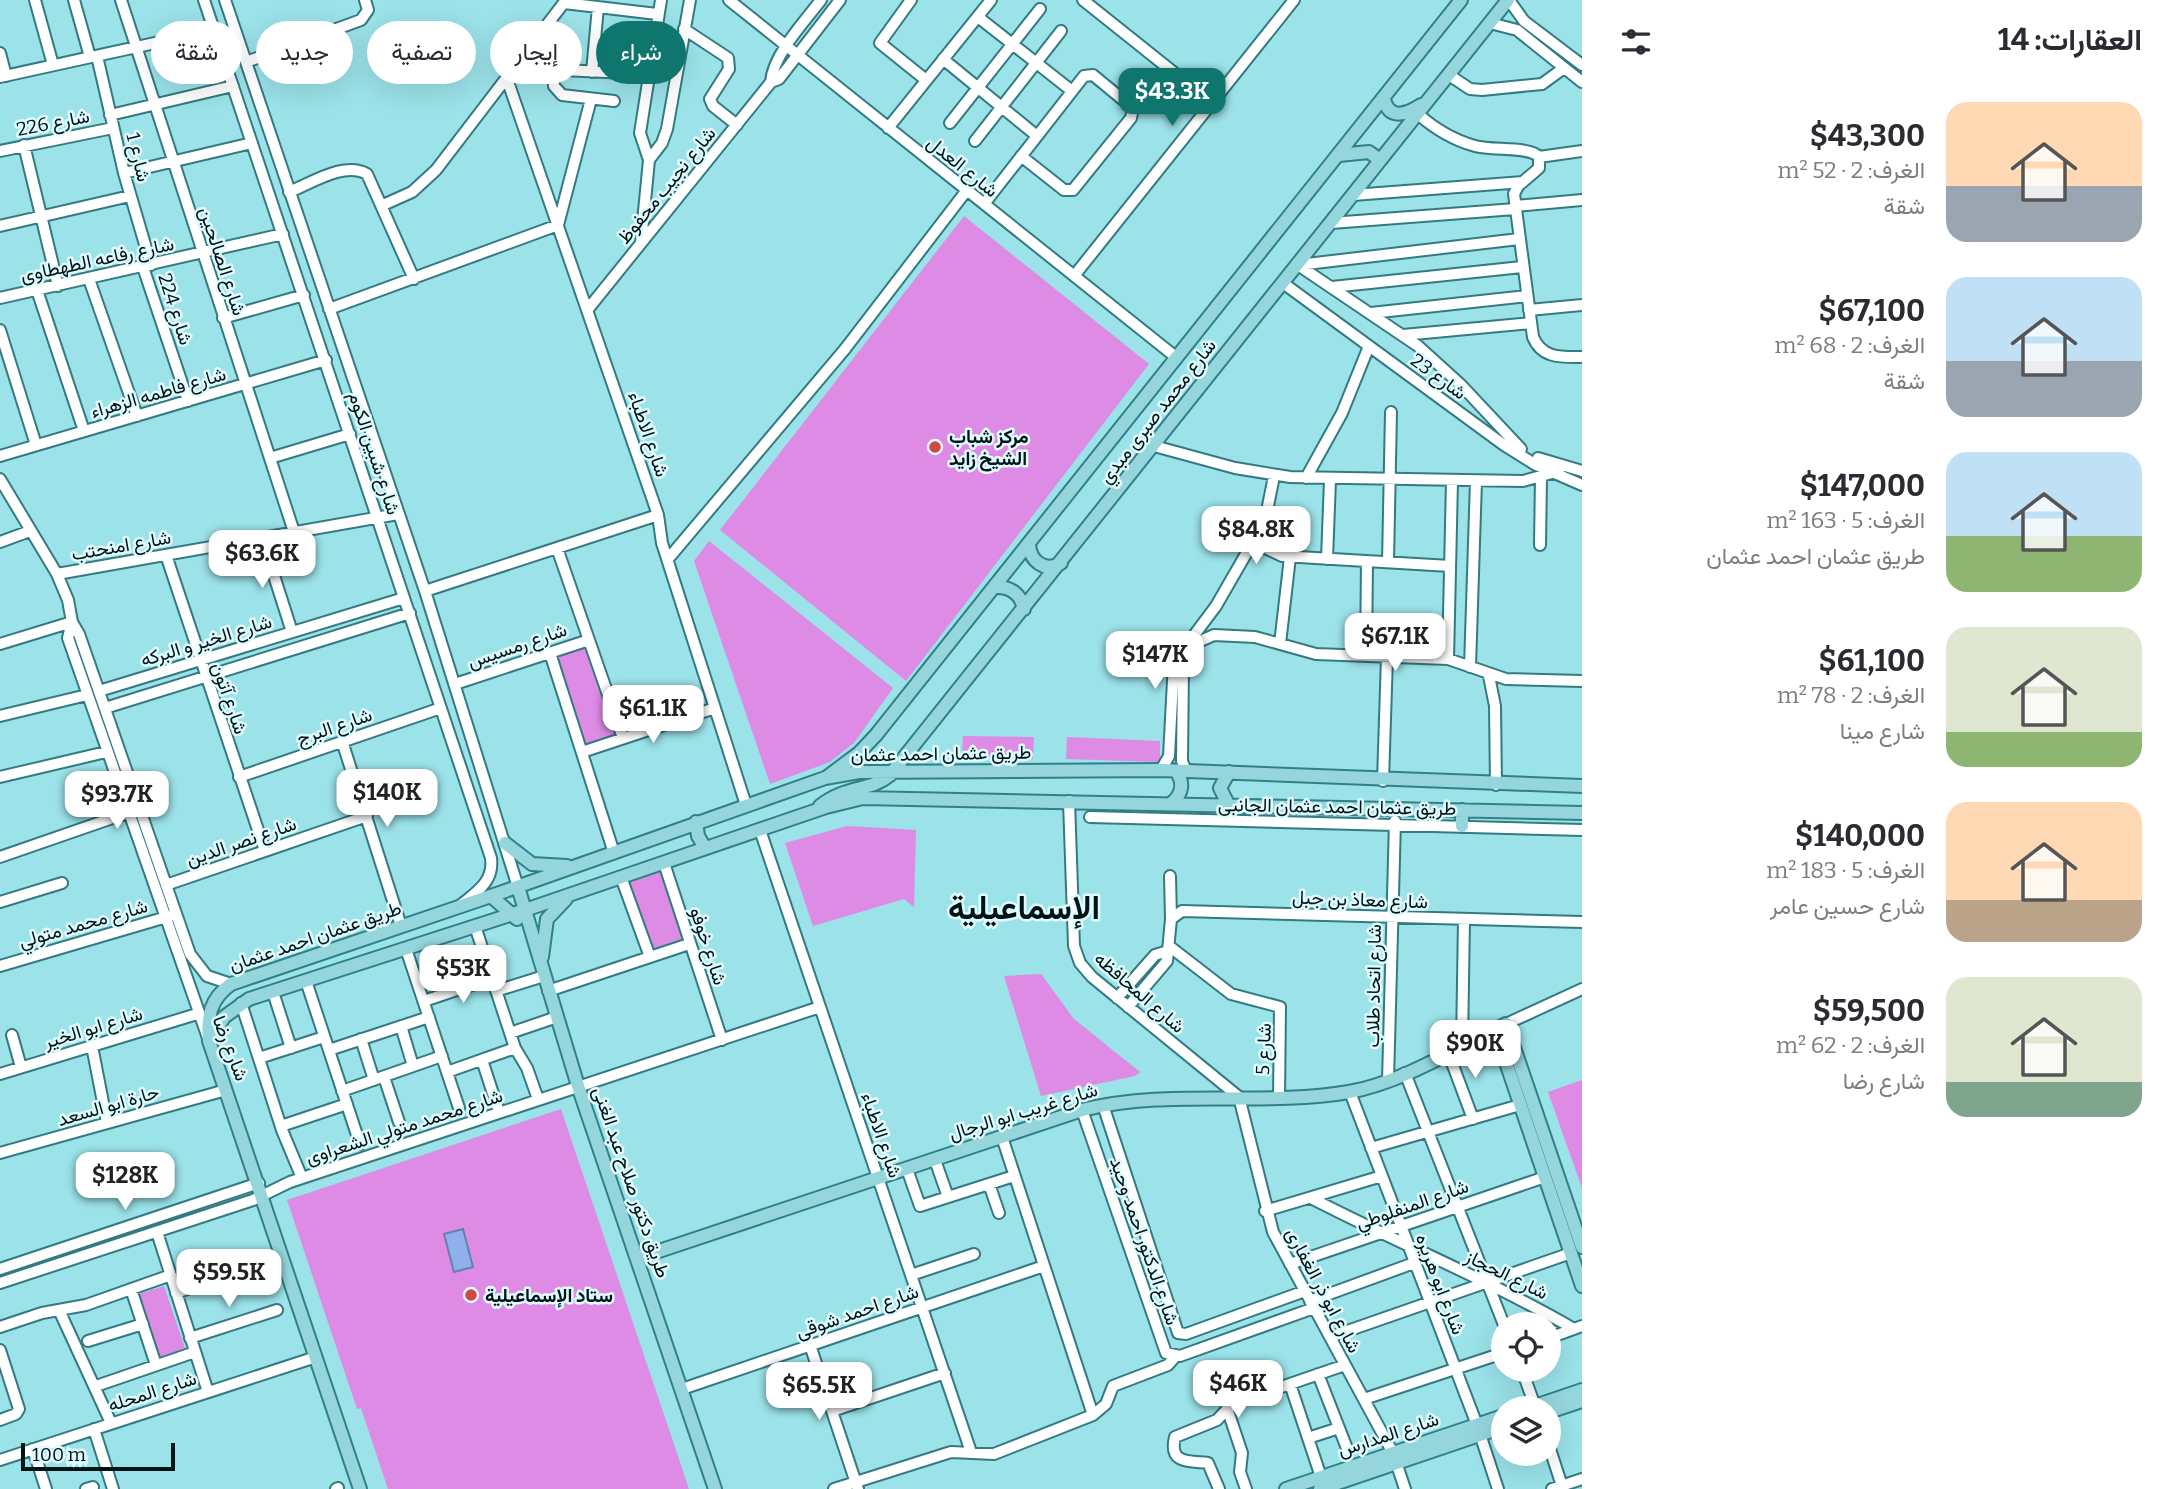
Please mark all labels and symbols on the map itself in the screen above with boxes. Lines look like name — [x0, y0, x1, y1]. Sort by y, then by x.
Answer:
pin: $43.3K — [1115, 68, 1229, 128]
street label: شارع 226 — [15, 104, 92, 142]
street label: شارع نجيب محفوظ — [612, 122, 721, 249]
street label: شارع 1 — [120, 130, 156, 184]
street label: شارع العدل — [922, 131, 1003, 203]
street label: شارع الصالحين — [193, 204, 251, 319]
street label: شارع رفاعه الطهطاوى — [18, 232, 176, 288]
street label: شارع 224 — [152, 271, 198, 348]
street label: شارع محمد صبرى مبدي — [1094, 334, 1224, 491]
street label: شارع 23 — [1406, 349, 1471, 405]
street label: شارع فاطمه الزهراء — [88, 362, 229, 424]
street label: شارع الاطباء — [622, 388, 674, 480]
street label: شارع شبين الكوم — [343, 389, 405, 518]
place label: مركز شباب الشيخ زايد — [949, 425, 1029, 472]
marker: مركز شباب الشيخ زايد — [927, 439, 943, 455]
pin: $84.8K — [1199, 506, 1313, 566]
street label: شارع امنحتب — [70, 525, 173, 567]
pin: $63.6K — [205, 530, 319, 590]
street label: شارع الخير و البركه — [138, 610, 275, 672]
pin: $67.1K — [1338, 614, 1452, 673]
street label: شارع رمسيس — [464, 618, 570, 674]
pin: $147K — [1106, 632, 1204, 691]
street label: شارع آتون — [206, 659, 252, 737]
pin: $61.1K — [596, 686, 710, 745]
street label: شارع البرج — [293, 703, 375, 751]
street label: طريق عثمان احمد عثمان — [850, 740, 1032, 767]
pin: $140K — [338, 770, 436, 829]
pin: $93.7K — [60, 772, 174, 831]
street label: طريق عثمان احمد عثمان الجانبى — [1218, 793, 1456, 820]
street label: شارع نصر الدين — [183, 812, 300, 872]
street label: شارع معاذ بن جبل — [1292, 886, 1428, 914]
district label: الإسماعيلية — [948, 888, 1100, 930]
street label: شارع محمد متولي — [16, 894, 151, 957]
street label: طريق عثمان احمد عثمان — [226, 896, 404, 977]
street label: شارع خوفو — [684, 904, 732, 988]
street label: شارع اتحاد طلاب — [1361, 924, 1387, 1048]
pin: $53K — [422, 946, 504, 1005]
street label: شارع المحافظه — [1089, 947, 1190, 1039]
street label: شارع ابو الخير — [40, 1002, 146, 1055]
street label: شارع رضا — [207, 1012, 253, 1084]
pin: $90K — [1434, 1020, 1516, 1080]
street label: شارع 5 — [1251, 1023, 1277, 1076]
street label: شارع غريب ابو الرجال — [946, 1078, 1101, 1146]
street label: حارة ابو السعد — [55, 1080, 162, 1131]
street label: شارع محمد متولي الشعراوى — [303, 1084, 507, 1173]
street label: طريق دكتور صلاح عبد الغنى — [587, 1084, 675, 1281]
street label: شارع الاطباء — [855, 1089, 907, 1181]
pin: $128K — [76, 1152, 174, 1212]
street label: شارع الدكتور احمد وحيد — [1104, 1154, 1184, 1328]
street label: شارع المنفلوطي — [1353, 1174, 1473, 1238]
street label: شارع ابو ذر الغفارى — [1280, 1224, 1366, 1357]
street label: شارع ابو هريره — [1410, 1231, 1470, 1338]
street label: شارع الحجاز — [1460, 1244, 1552, 1305]
pin: $59.5K — [172, 1250, 286, 1309]
street label: شارع احمد شوقى — [793, 1280, 922, 1344]
place label: ستاد الإسماعيلية — [485, 1284, 613, 1308]
marker: ستاد الإسماعيلية — [463, 1287, 479, 1303]
pin: $46K — [1197, 1360, 1279, 1420]
pin: $65.5K — [762, 1362, 876, 1422]
street label: شارع المحله — [105, 1366, 200, 1418]
street label: شارع المدارس — [1335, 1407, 1442, 1463]
scale bar — [21, 1440, 175, 1472]

